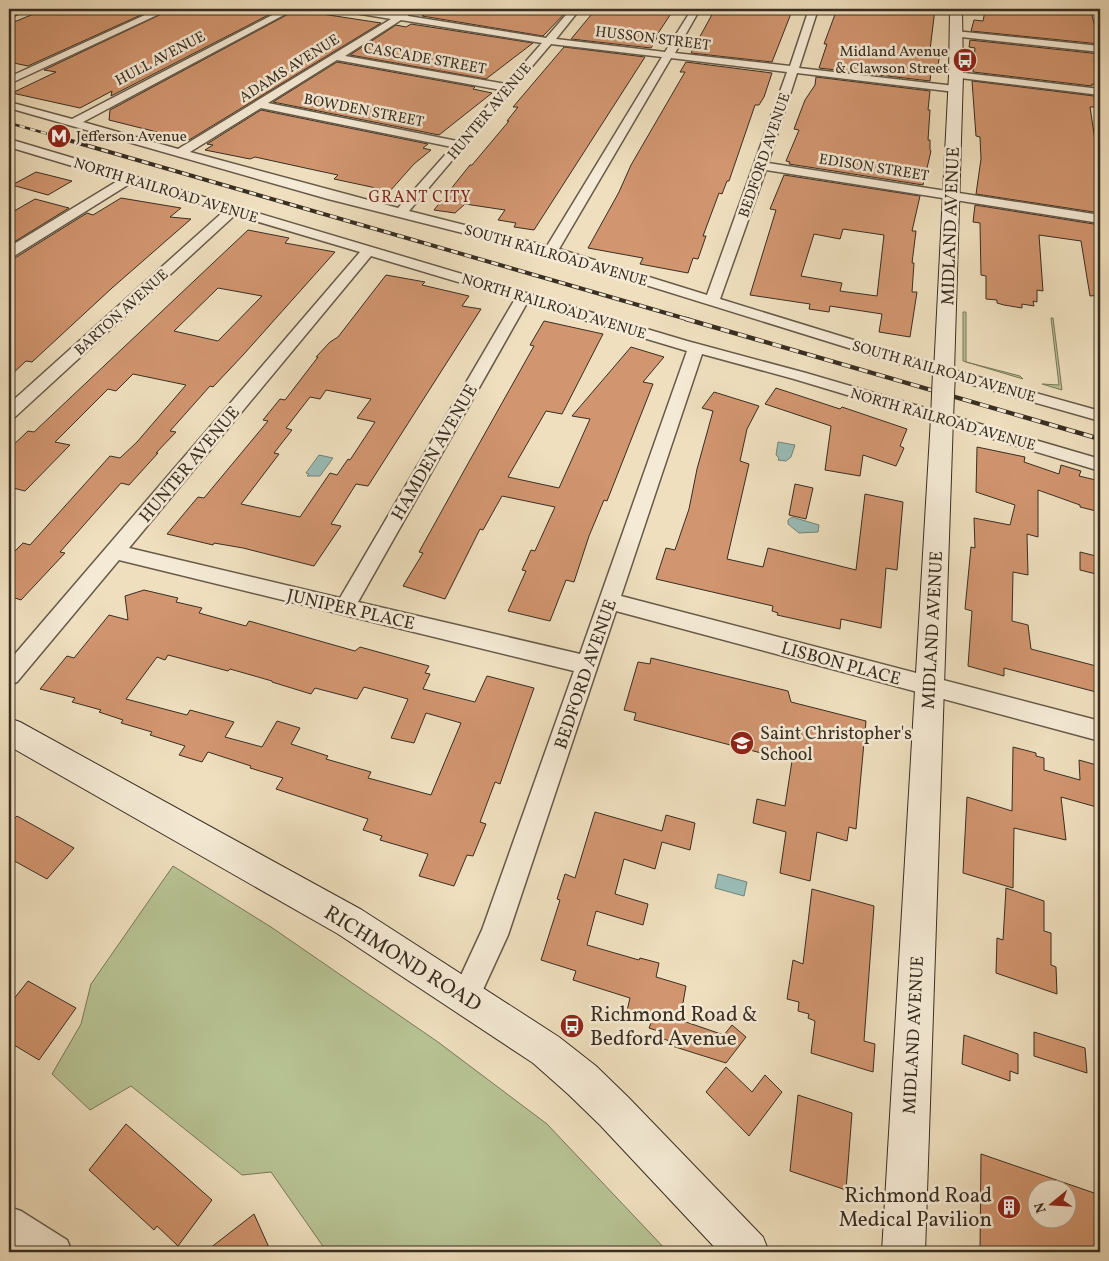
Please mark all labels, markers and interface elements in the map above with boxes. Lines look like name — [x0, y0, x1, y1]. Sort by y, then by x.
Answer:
street label: HUSSON STREET — [594, 22, 712, 57]
street label: HULL AVENUE — [112, 27, 209, 92]
street label: ADAMS AVENUE — [236, 30, 344, 109]
street label: CASCADE STREET — [362, 38, 488, 81]
place label: Midland Avenue & Clawson Street — [835, 42, 948, 80]
bus stop icon: Midland Avenue & Clawson Street — [952, 47, 978, 73]
street label: HUNTER AVENUE — [443, 59, 537, 165]
street label: BOWDEN STREET — [302, 90, 426, 133]
street label: BEDFORD AVENUE — [734, 90, 797, 221]
metro station icon: Jefferson Avenue — [46, 123, 72, 149]
place label: Jefferson Avenue — [76, 127, 187, 148]
street label: MIDLAND AVENUE — [936, 146, 967, 306]
street label: EDISON STREET — [817, 149, 931, 188]
street label: NORTH RAILROAD AVENUE — [71, 153, 260, 230]
district label: GRANT CITY — [369, 187, 472, 209]
street label: SOUTH RAILROAD AVENUE — [461, 220, 650, 293]
street label: BARTON AVENUE — [70, 265, 174, 361]
street label: NORTH RAILROAD AVENUE — [459, 269, 648, 346]
street label: SOUTH RAILROAD AVENUE — [849, 336, 1038, 409]
street label: HAMDEN AVENUE — [386, 380, 485, 525]
street label: NORTH RAILROAD AVENUE — [847, 384, 1038, 457]
street label: HUNTER AVENUE — [134, 401, 247, 529]
street label: MIDLAND AVENUE — [917, 550, 950, 710]
street label: JUNIPER PLACE — [284, 584, 417, 637]
street label: BEDFORD AVENUE — [549, 596, 624, 753]
street label: LISBON PLACE — [778, 636, 903, 693]
place label: Saint Christopher's School — [760, 722, 912, 768]
school or university icon: Saint Christopher's School — [729, 730, 755, 756]
street label: RICHMOND ROAD — [318, 899, 487, 1019]
street label: MIDLAND AVENUE — [898, 955, 931, 1115]
place label: Richmond Road & Bedford Avenue — [590, 1001, 758, 1054]
bus stop icon: Richmond Road & Bedford Avenue — [559, 1013, 585, 1039]
north arrow — [1026, 1178, 1076, 1228]
place label: Richmond Road Medical Pavilion — [839, 1182, 992, 1235]
building icon: Richmond Road Medical Pavilion — [996, 1194, 1022, 1220]
text: N — [1030, 1200, 1052, 1215]

